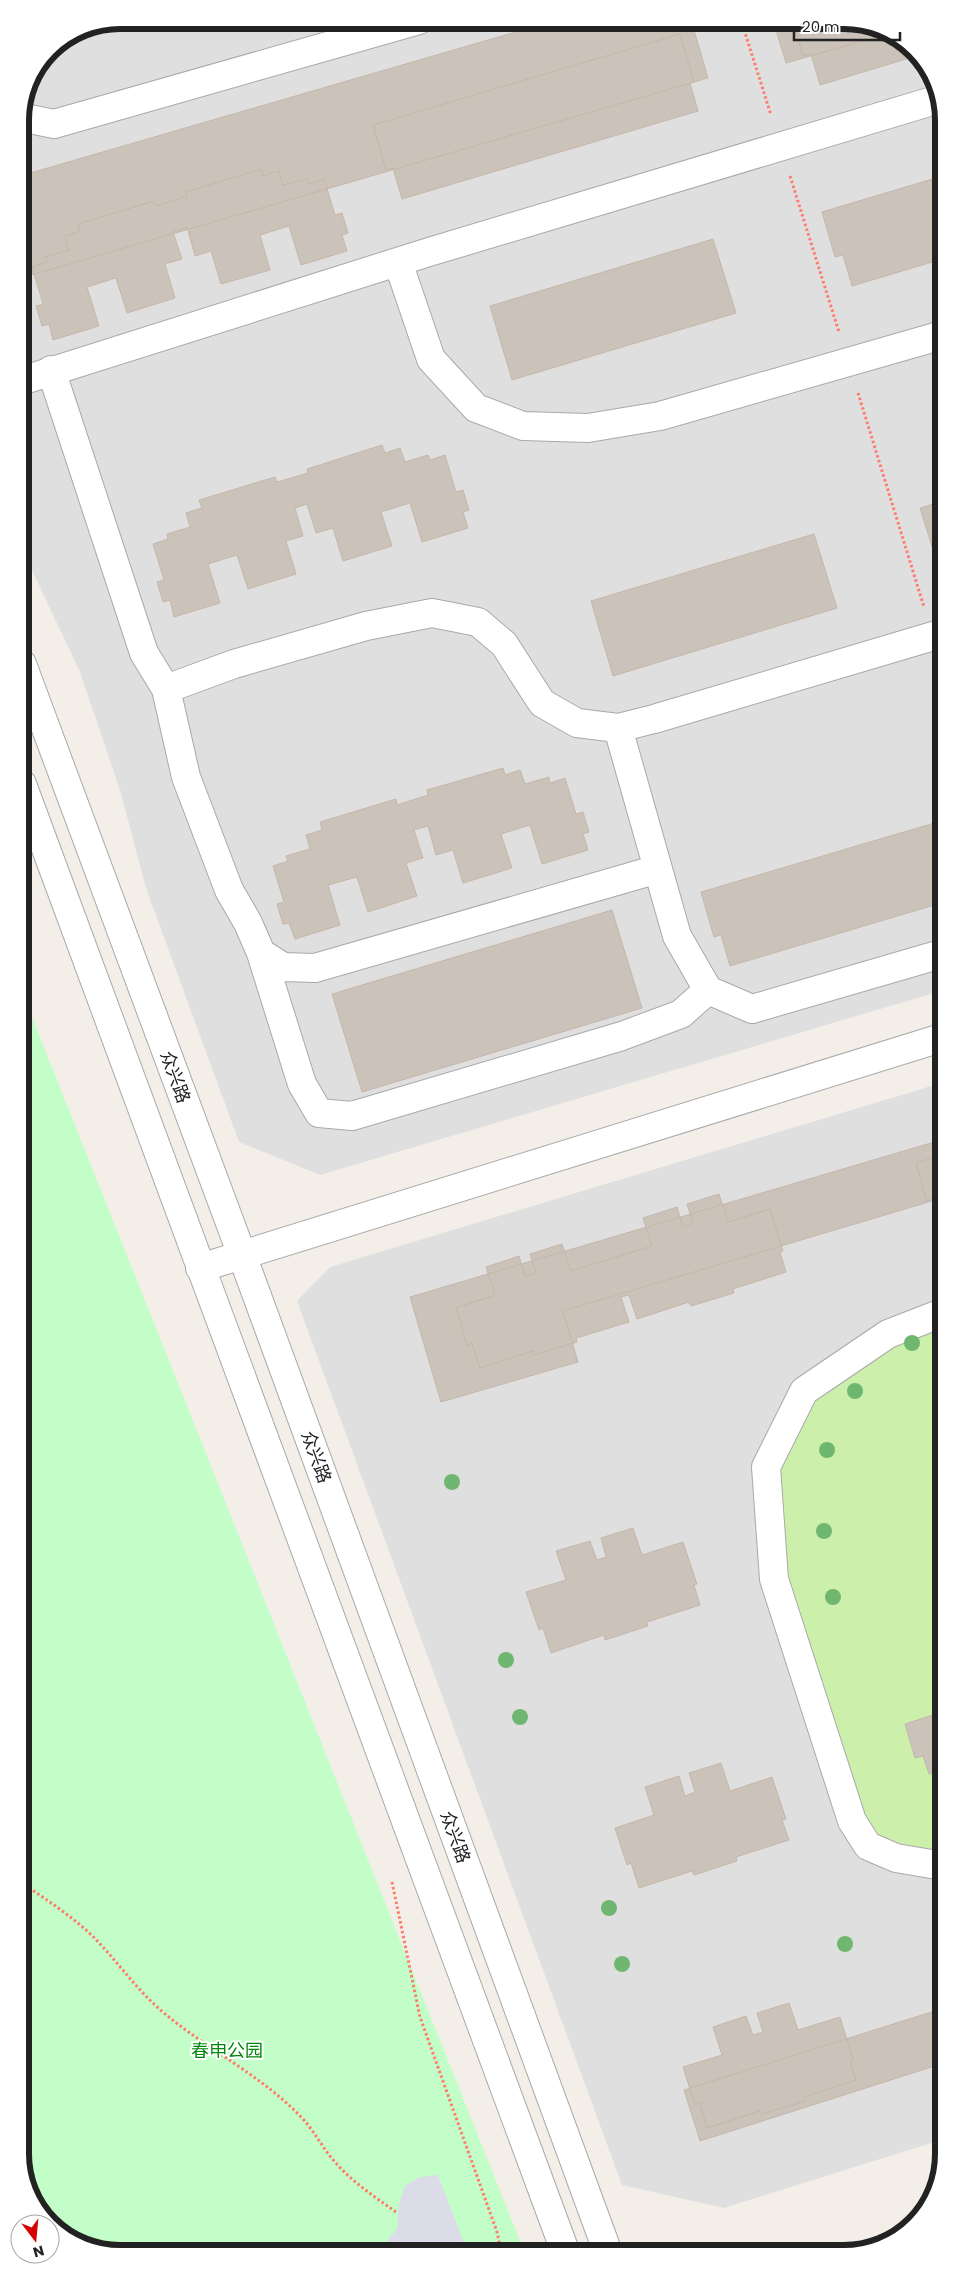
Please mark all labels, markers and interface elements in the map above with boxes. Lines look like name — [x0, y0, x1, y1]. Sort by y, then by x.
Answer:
scale bar — [794, 10, 900, 42]
text: 20 m — [802, 16, 840, 37]
street label: 众兴路 — [154, 1047, 196, 1106]
street label: 众兴路 — [295, 1427, 337, 1486]
street label: 众兴路 — [434, 1807, 476, 1866]
park label: 春申公园 — [191, 2038, 263, 2063]
north arrow — [10, 2214, 60, 2264]
text: N — [31, 2240, 46, 2263]

